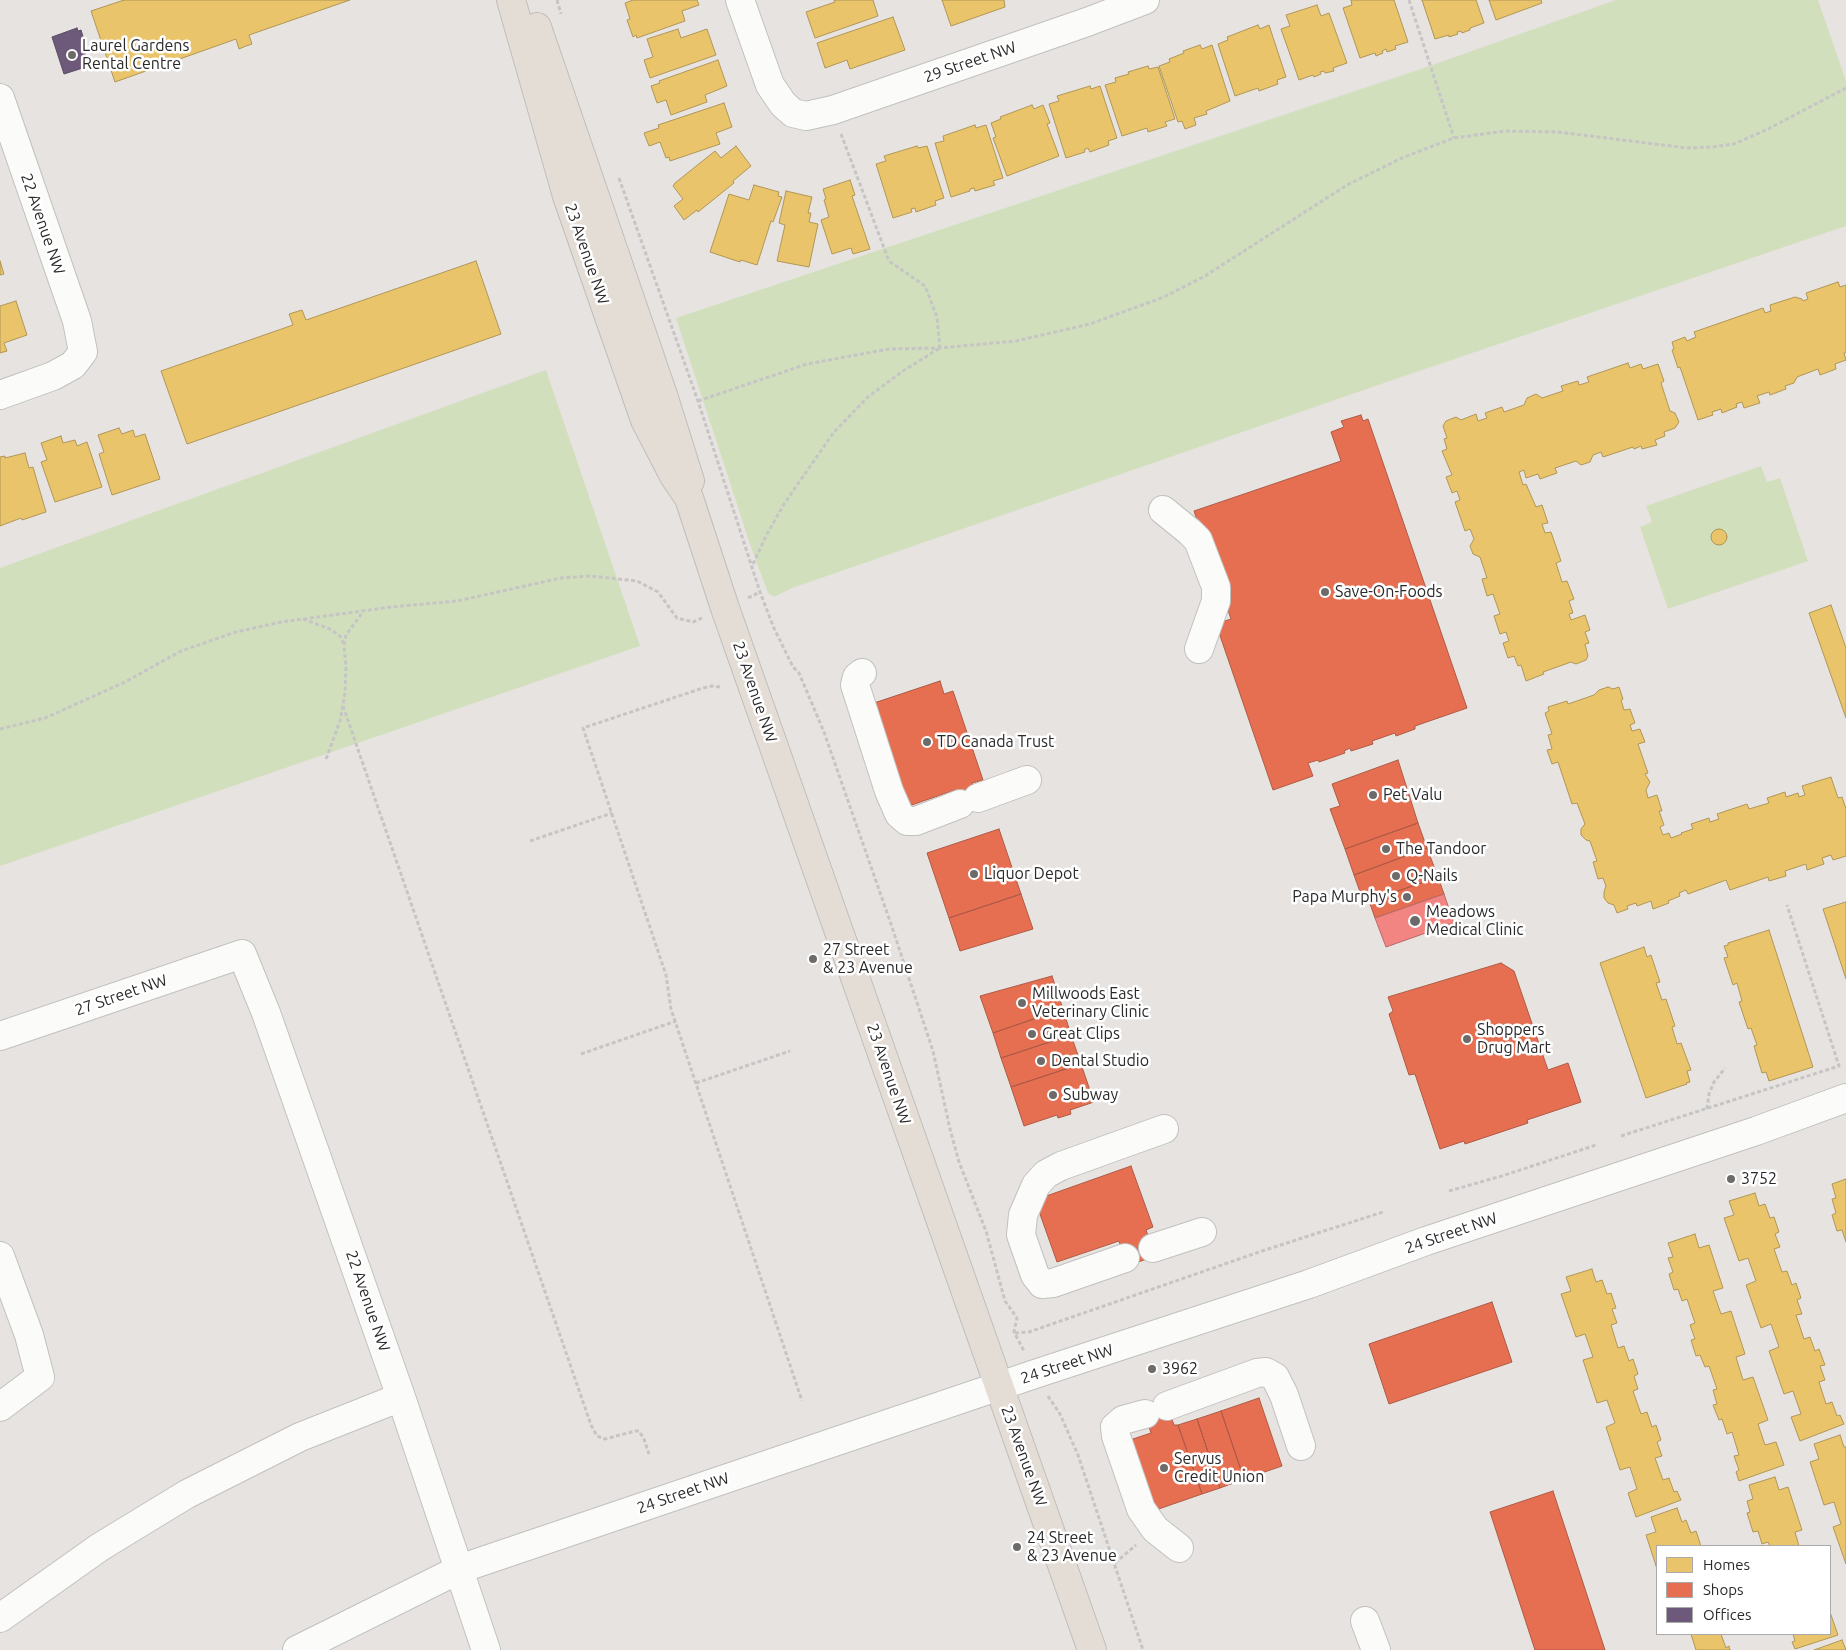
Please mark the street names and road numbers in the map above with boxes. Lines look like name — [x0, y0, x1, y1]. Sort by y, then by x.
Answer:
street label: 29 Street NW — [921, 37, 1019, 87]
street label: 22 Avenue NW — [17, 171, 69, 277]
street label: 23 Avenue NW — [561, 201, 613, 307]
street label: 23 Avenue NW — [729, 639, 781, 745]
street label: 27 Street NW — [72, 970, 170, 1020]
street label: 23 Avenue NW — [863, 1021, 915, 1127]
street label: 24 Street NW — [1402, 1208, 1500, 1258]
street label: 22 Avenue NW — [342, 1248, 394, 1354]
street label: 24 Street NW — [1018, 1340, 1116, 1388]
street label: 23 Avenue NW — [997, 1403, 1051, 1509]
street label: 24 Street NW — [634, 1468, 732, 1518]

